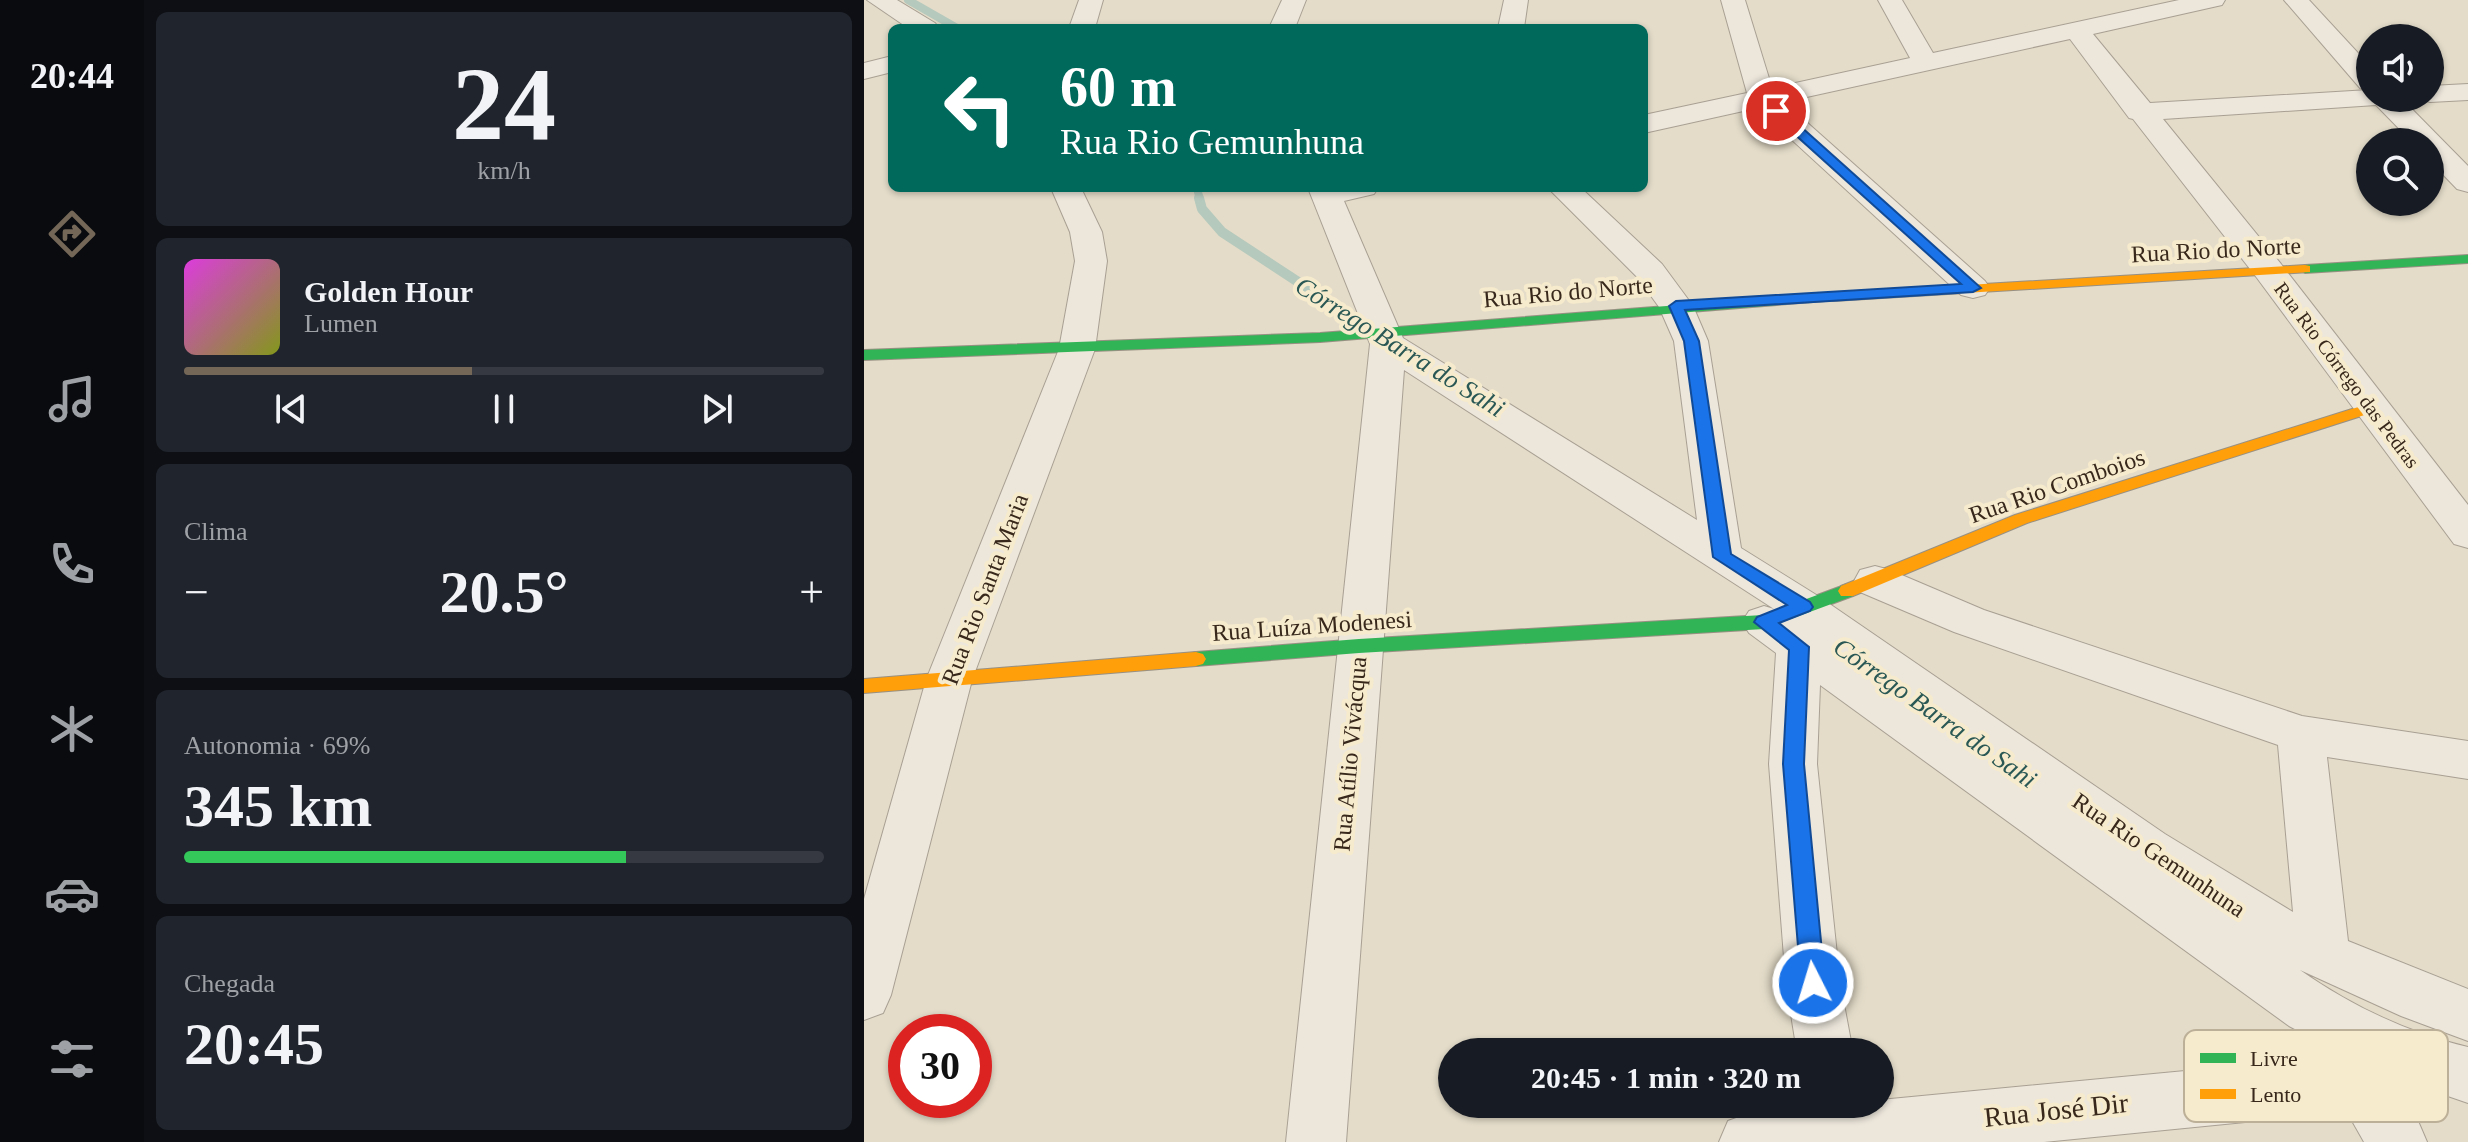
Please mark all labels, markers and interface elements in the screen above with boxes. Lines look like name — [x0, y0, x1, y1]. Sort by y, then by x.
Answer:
map controls — [2356, 24, 2444, 216]
button: sound — [2356, 24, 2444, 112]
text: 24 — [452, 46, 556, 161]
text: 20:44 — [30, 56, 114, 96]
icon: left — [928, 56, 1032, 160]
text: 60 m — [1060, 56, 1177, 118]
pin — [1742, 77, 1810, 145]
icon: arrive — [1754, 89, 1798, 133]
text: Rua Rio Gemunhuna — [1060, 122, 1364, 162]
button: search — [2356, 128, 2444, 216]
text: km/h — [477, 156, 531, 185]
icon: directions — [44, 206, 100, 262]
street label: Rua Rio do Norte — [2130, 233, 2302, 267]
water label: Córrego Barra do Sahi — [1290, 271, 1510, 423]
street label: Rua Rio do Norte — [1482, 272, 1654, 312]
text: Golden Hour — [304, 275, 473, 308]
street label: Rua Rio Córrego das Pedras — [2269, 278, 2424, 473]
text: Lumen — [304, 309, 378, 338]
icon: music — [44, 371, 100, 427]
icon: previous — [269, 387, 313, 431]
icon: pause — [482, 387, 526, 431]
icon: next — [695, 387, 739, 431]
street label: Rua Rio Comboios — [1966, 444, 2148, 528]
street label: Rua Rio Santa Maria — [937, 490, 1033, 688]
text: Clima — [184, 517, 248, 546]
icon: phone — [44, 536, 100, 592]
text: 20.5° — [440, 559, 569, 625]
text: − — [184, 568, 209, 617]
text: + — [799, 568, 824, 617]
street label: Rua Luíza Modenesi — [1211, 606, 1413, 646]
water label: Córrego Barra do Sahi — [1828, 632, 2042, 794]
street label: Rua Atílio Vivácqua — [1329, 655, 1371, 852]
icon: climate — [44, 701, 100, 757]
text: Autonomia · 69% — [184, 731, 370, 760]
text: 345 km — [184, 773, 372, 839]
street label: Rua Rio Gemunhuna — [2068, 788, 2251, 923]
icon: car — [44, 866, 100, 922]
position arrow — [1771, 941, 1855, 1025]
text: Chegada — [184, 969, 275, 998]
text: 20:45 — [184, 1011, 324, 1077]
speed limit sign: 30 — [888, 1014, 992, 1118]
legend — [2184, 1030, 2448, 1122]
icon: filters — [44, 1031, 100, 1087]
text: Livre — [2250, 1046, 2298, 1071]
text: 20:45 · 1 min · 320 m — [1531, 1061, 1801, 1094]
text: Lento — [2250, 1082, 2301, 1107]
street label: Rua José Dir — [1982, 1087, 2130, 1133]

